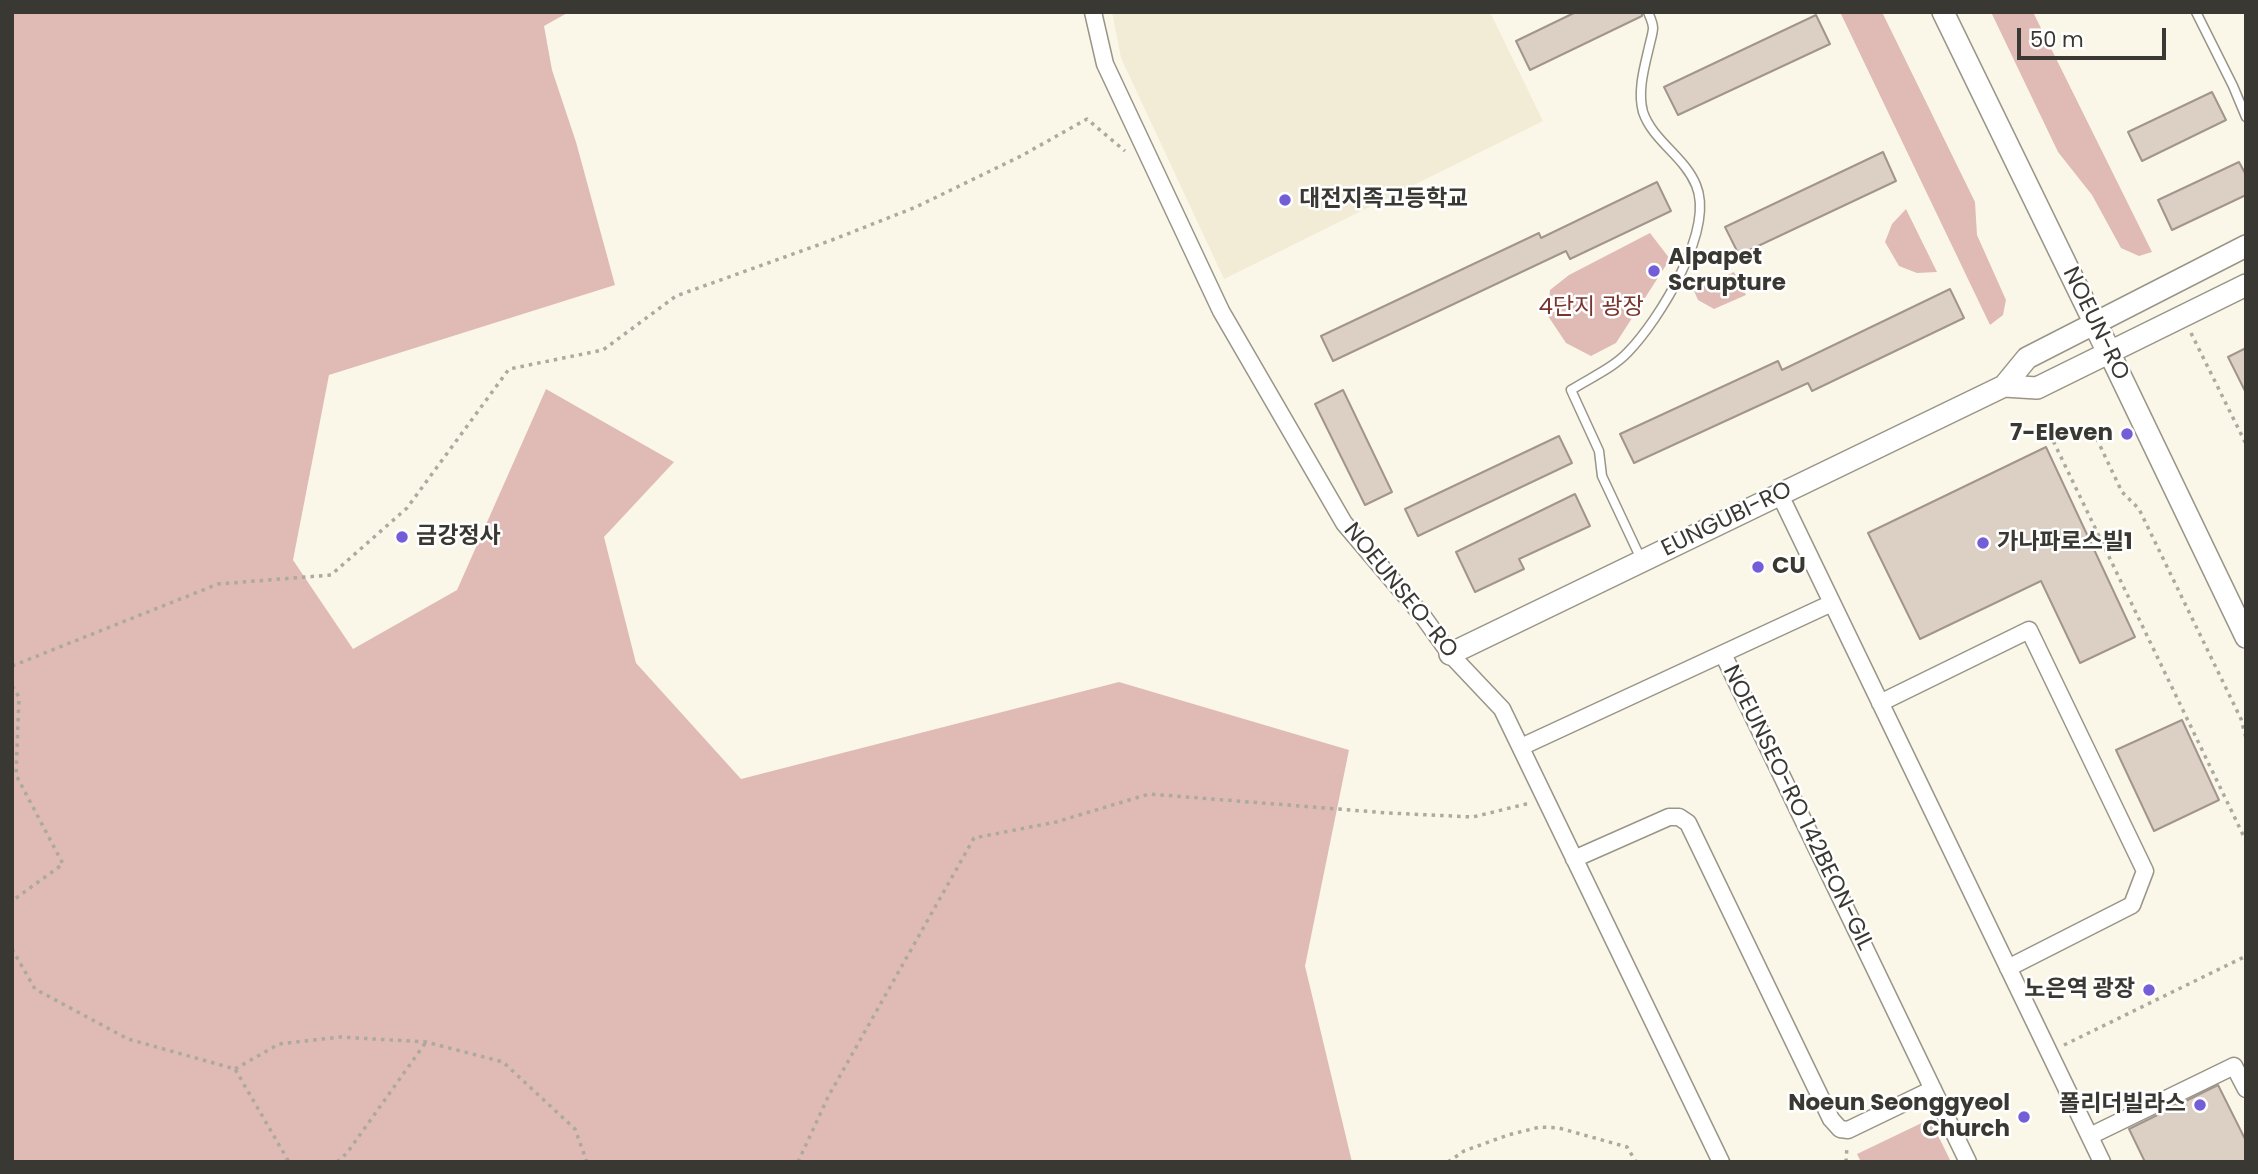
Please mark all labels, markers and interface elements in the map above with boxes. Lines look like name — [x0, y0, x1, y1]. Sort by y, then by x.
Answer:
scale bar — [2020, 14, 2169, 58]
text: 50 m — [2030, 25, 2084, 54]
place label: 대전지족고등학교 — [1299, 186, 1468, 214]
marker: 대전지족고등학교 — [1277, 192, 1293, 208]
place label: Alpapet Scrupture — [1668, 244, 1786, 298]
marker: Alpapet Scrupture — [1646, 263, 1662, 279]
street label: NOEUN-RO — [2056, 263, 2134, 385]
park label: 4단지 광장 — [1538, 294, 1644, 322]
place label: 7-Eleven — [2010, 420, 2113, 448]
marker: 7-Eleven — [2119, 426, 2135, 442]
street label: EUNGUBI-RO — [1657, 477, 1797, 563]
street label: NOEUNSEO-RO — [1337, 518, 1463, 664]
place label: 금강정사 — [416, 523, 501, 551]
marker: 금강정사 — [394, 529, 410, 545]
place label: 가나파로스빌1 — [1997, 529, 2133, 557]
marker: 가나파로스빌1 — [1975, 535, 1991, 551]
place label: CU — [1772, 553, 1806, 581]
marker: CU — [1750, 559, 1766, 575]
street label: NOEUNSEO-RO 142BEON-GIL — [1716, 661, 1878, 955]
place label: 노은역 광장 — [2024, 976, 2135, 1004]
marker: 노은역 광장 — [2141, 982, 2157, 998]
place label: Noeun Seonggyeol Church — [1788, 1090, 2010, 1144]
place label: 폴리더빌라스 — [2059, 1091, 2186, 1119]
marker: 폴리더빌라스 — [2192, 1097, 2208, 1113]
marker: Noeun Seonggyeol Church — [2016, 1109, 2032, 1125]

